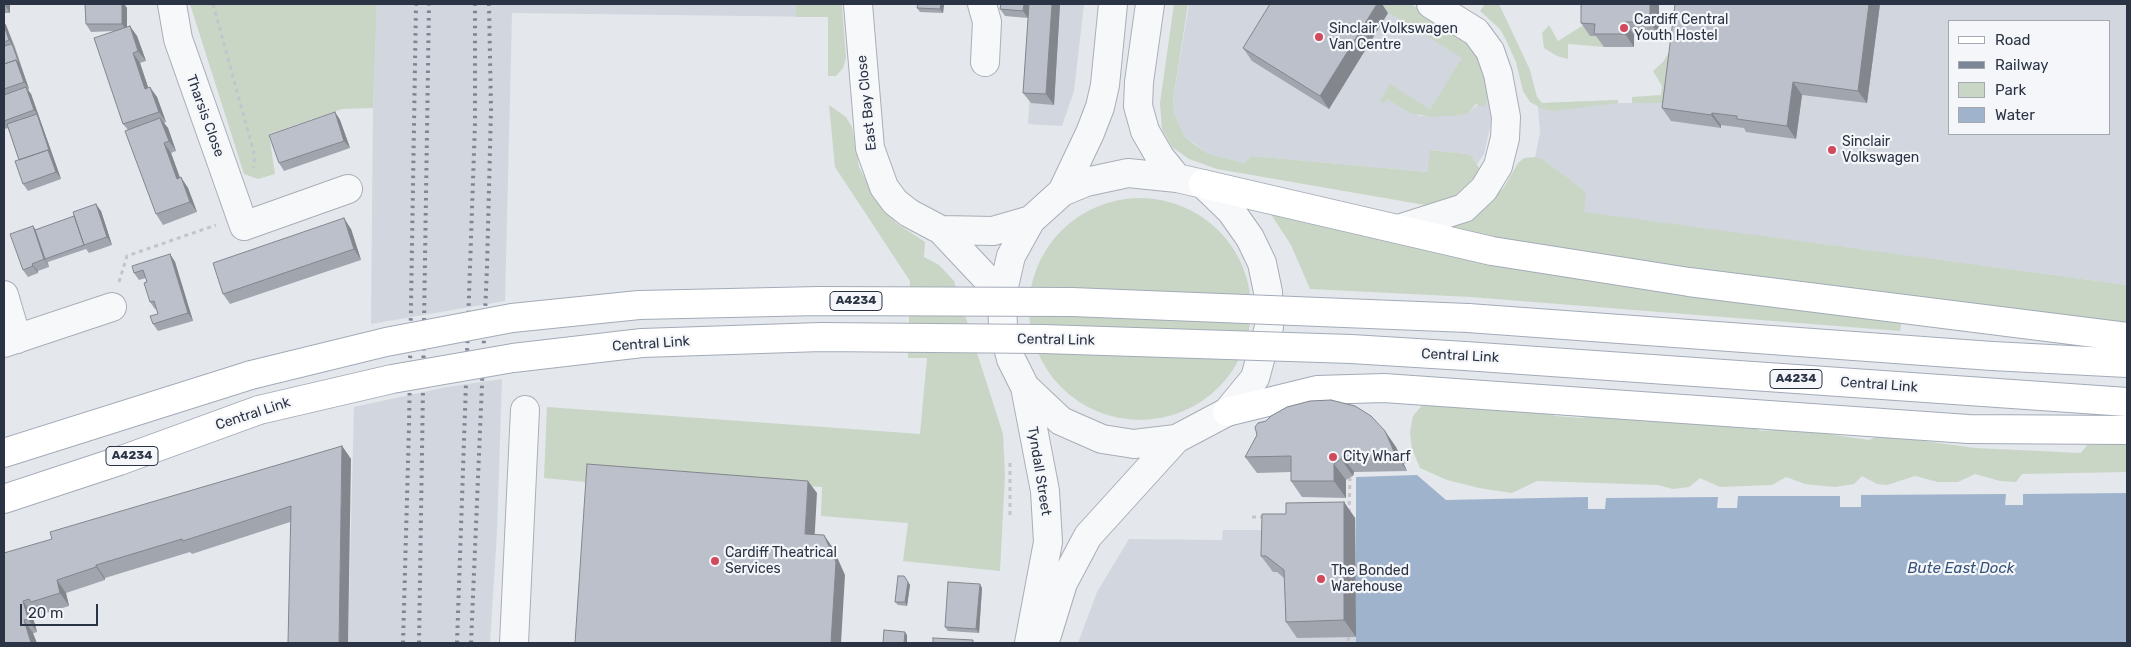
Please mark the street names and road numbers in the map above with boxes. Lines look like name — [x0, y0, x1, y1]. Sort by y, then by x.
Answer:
street label: East Bay Close — [854, 54, 880, 152]
street label: Tharsis Close — [182, 73, 228, 159]
road number: A4234 — [830, 292, 882, 310]
street label: Central Link — [1017, 331, 1095, 349]
street label: Central Link — [612, 333, 690, 355]
street label: Central Link — [1421, 346, 1499, 366]
road number: A4234 — [1770, 369, 1822, 388]
street label: Central Link — [1840, 374, 1918, 396]
street label: Central Link — [213, 394, 293, 434]
street label: Tyndall Street — [1024, 425, 1054, 517]
road number: A4234 — [106, 446, 158, 466]

